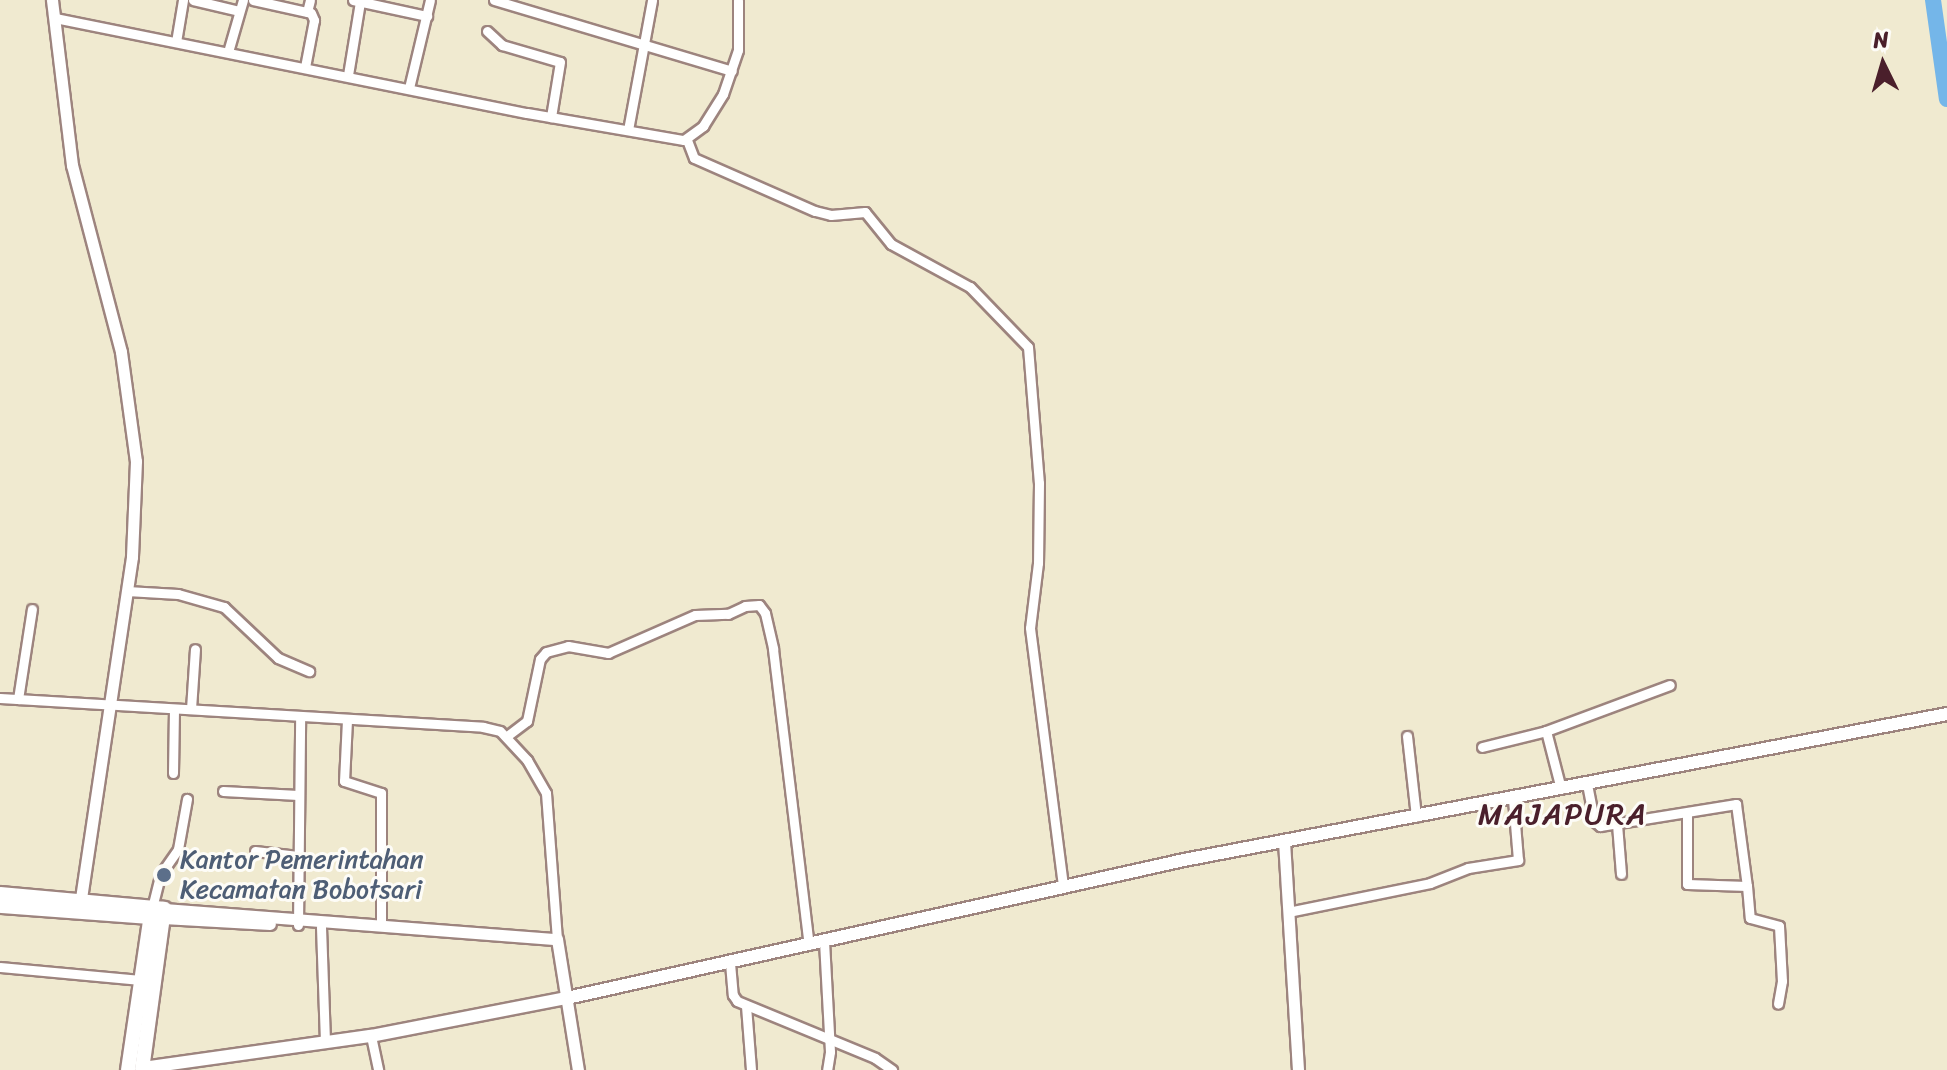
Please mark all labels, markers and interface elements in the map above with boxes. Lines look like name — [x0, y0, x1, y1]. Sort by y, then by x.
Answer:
text: N — [1872, 20, 1890, 60]
north arrow — [1843, 24, 1923, 104]
district label: MAJAPURA — [1479, 796, 1647, 832]
place label: Kantor Pemerintahan Kecamatan Bobotsari — [180, 844, 425, 906]
marker: Kantor Pemerintahan Kecamatan Bobotsari — [155, 866, 173, 884]

